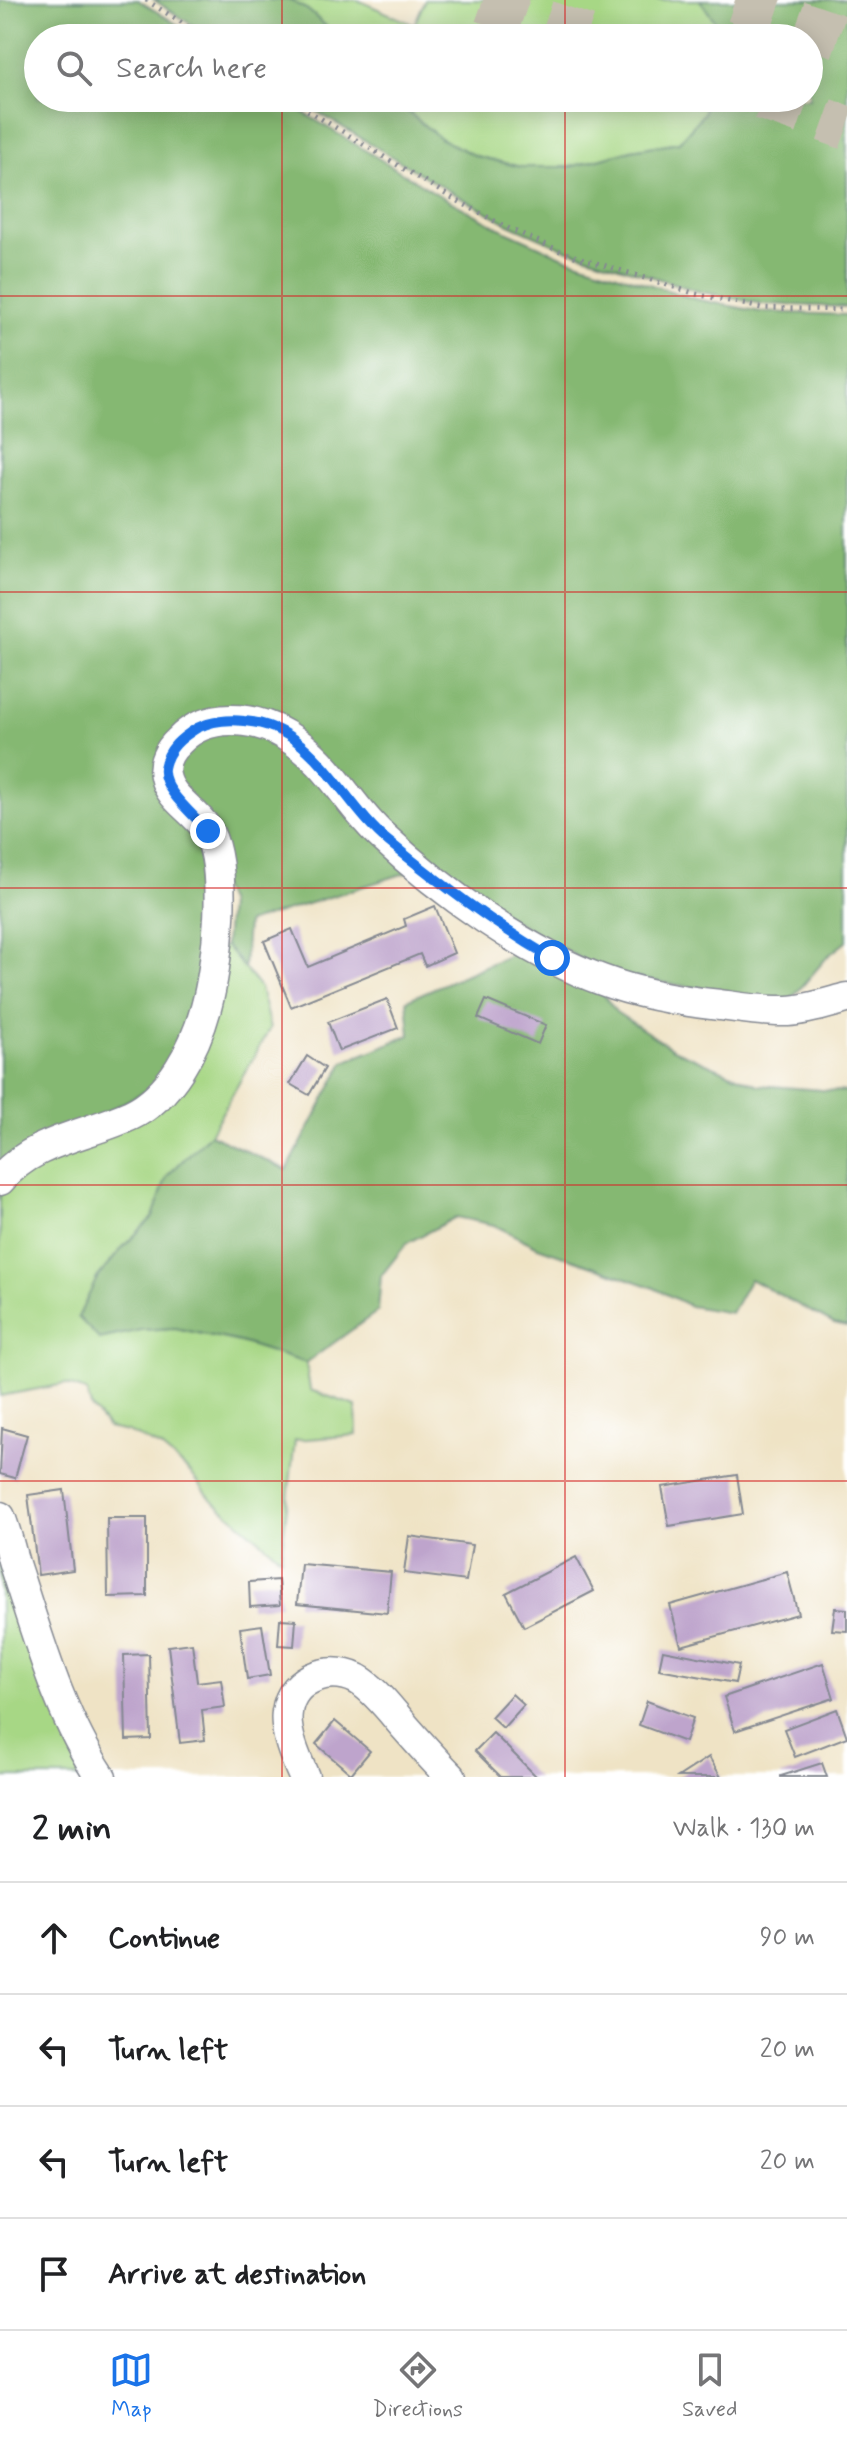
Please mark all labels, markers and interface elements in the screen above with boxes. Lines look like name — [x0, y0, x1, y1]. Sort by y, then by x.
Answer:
search box — [24, 24, 823, 112]
icon: search — [52, 46, 96, 90]
text: Search here — [116, 49, 267, 88]
route end — [190, 813, 226, 849]
route start — [534, 940, 570, 976]
text: 2 min — [32, 1807, 112, 1852]
text: Walk · 130 m — [673, 1812, 815, 1846]
icon: ahead — [32, 1916, 76, 1960]
text: Continue — [108, 1919, 220, 1958]
text: 90 m — [760, 1921, 815, 1955]
icon: left — [32, 2028, 76, 2072]
text: Turn left — [108, 2031, 228, 2070]
text: 20 m — [760, 2033, 815, 2067]
icon: left — [32, 2140, 76, 2184]
text: Turn left — [108, 2143, 228, 2182]
text: 20 m — [760, 2145, 815, 2179]
icon: arrive — [32, 2252, 76, 2296]
text: Arrive at destination — [108, 2255, 366, 2294]
tab: Map — [109, 2348, 153, 2424]
tab: Directions — [372, 2348, 463, 2424]
tab: Saved — [682, 2348, 737, 2424]

